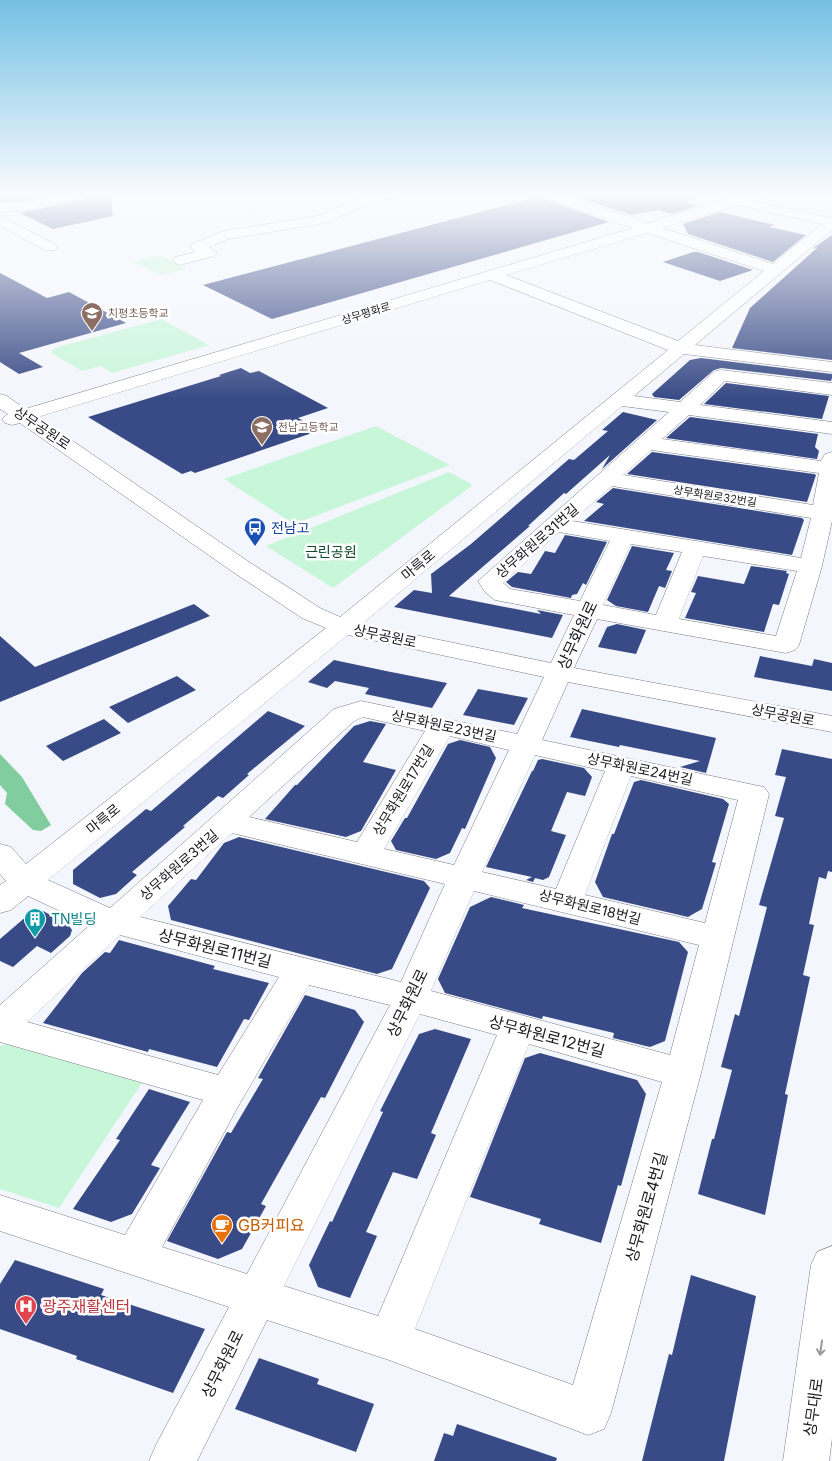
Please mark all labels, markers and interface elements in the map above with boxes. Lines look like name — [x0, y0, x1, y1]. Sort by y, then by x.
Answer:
street label: 상무평화로 — [340, 299, 392, 327]
school or university icon: 치평초등학교 — [80, 301, 104, 332]
place label: 치평초등학교 — [108, 306, 169, 320]
street label: 상무공원로 — [11, 403, 74, 453]
school or university icon: 전남고등학교 — [250, 415, 274, 446]
place label: 전남고등학교 — [278, 420, 339, 434]
street label: 상무화원로32번길 — [672, 482, 758, 510]
street label: 상무화원로31번길 — [492, 500, 582, 581]
bus stop icon: 전남고 — [243, 516, 267, 547]
place label: 전남고 — [271, 519, 310, 536]
park label: 근린공원 — [305, 543, 357, 560]
street label: 마륵로 — [397, 546, 438, 584]
street label: 상무화원로 — [552, 597, 602, 673]
street label: 상무공원로 — [352, 621, 418, 651]
street label: 상무공원로 — [750, 700, 816, 729]
street label: 상무화원로23번길 — [390, 706, 498, 745]
street label: 상무화원로17번길 — [369, 741, 437, 839]
street label: 상무화원로24번길 — [586, 749, 694, 788]
street label: 마륵로 — [82, 800, 123, 837]
street label: 상무화원로3번길 — [136, 826, 222, 903]
street label: 상무화원로18번길 — [537, 886, 643, 927]
building icon: TN빌딩 — [23, 907, 47, 938]
place label: TN빌딩 — [51, 910, 96, 927]
street label: 상무화원로11번길 — [156, 924, 274, 972]
street label: 상무화원로 — [382, 965, 432, 1040]
street label: 상무화원로12번길 — [487, 1011, 607, 1061]
street label: 상무화원로4번길 — [621, 1150, 671, 1264]
cafe icon: GB커피요 — [210, 1213, 234, 1244]
place label: GB커피요 — [238, 1215, 305, 1235]
hospital icon: 광주재활센터 — [14, 1294, 38, 1325]
place label: 광주재활센터 — [42, 1296, 130, 1316]
street label: 상무화원로 — [196, 1326, 248, 1401]
one-way arrow — [816, 1339, 826, 1355]
street label: 상무대로 — [799, 1376, 827, 1438]

